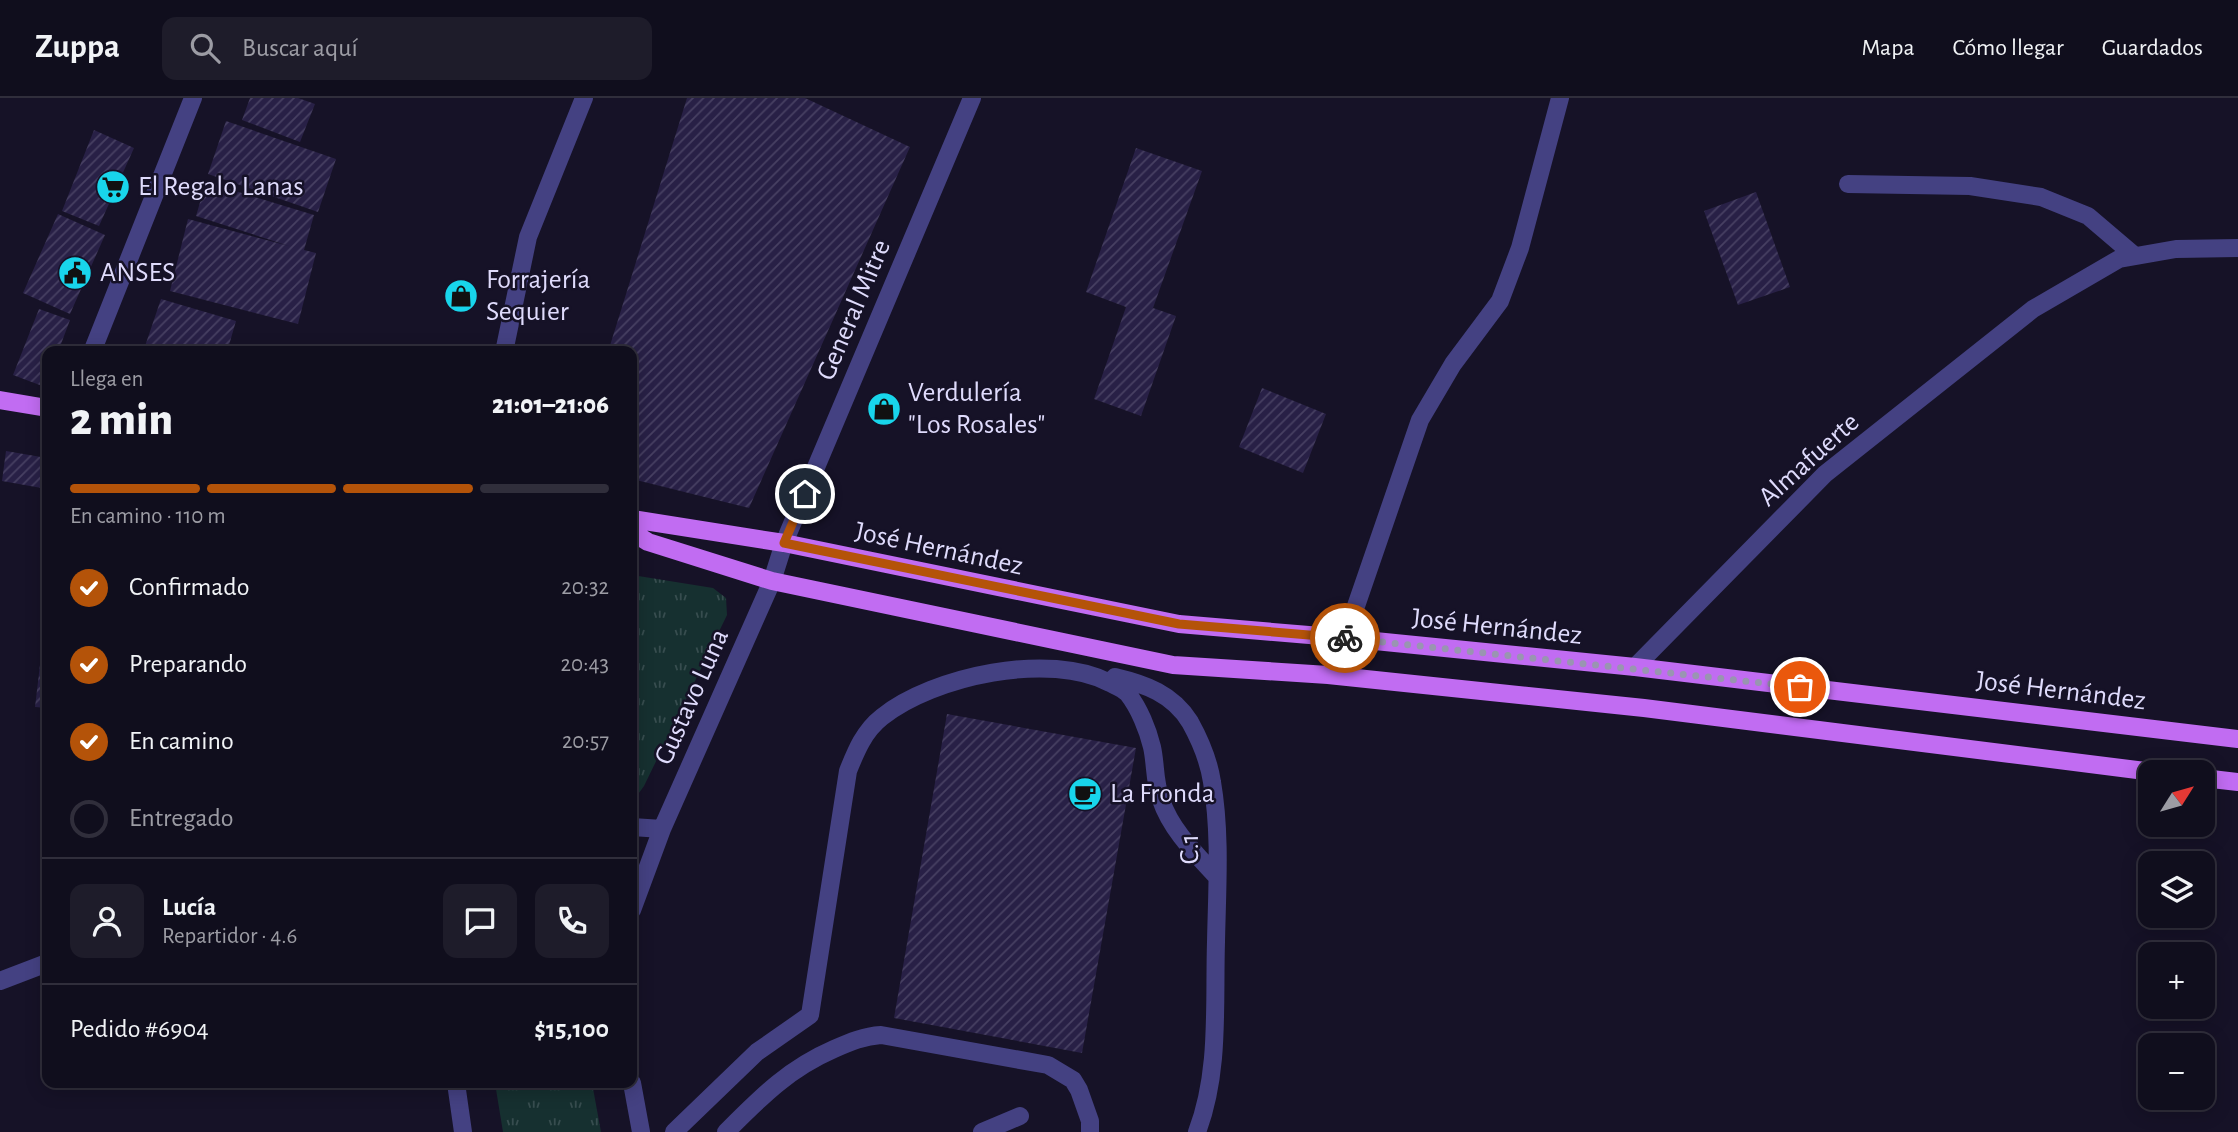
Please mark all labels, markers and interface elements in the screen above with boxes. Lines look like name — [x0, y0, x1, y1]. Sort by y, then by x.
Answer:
search box — [162, 17, 652, 80]
icon: search — [186, 29, 224, 67]
text: Zuppa — [35, 31, 120, 64]
text: Buscar aquí — [242, 35, 358, 61]
text: Mapa — [1861, 36, 1915, 60]
text: Cómo llegar — [1953, 36, 2064, 60]
text: Guardados — [2102, 36, 2203, 60]
supermarket icon: El Regalo Lanas — [94, 168, 132, 206]
place label: El Regalo Lanas — [138, 173, 304, 201]
street label: General Mitre — [812, 236, 896, 384]
public building icon: ANSES — [56, 254, 94, 292]
place label: ANSES — [100, 259, 175, 287]
place label: Forrajería Sequier — [486, 266, 591, 326]
shop icon: Forrajería Sequier — [442, 277, 480, 315]
text: Llega en — [70, 368, 143, 391]
place label: Verdulería "Los Rosales" — [908, 379, 1045, 439]
shop icon: Verdulería "Los Rosales" — [865, 390, 903, 428]
text: 21:01–21:06 — [492, 392, 609, 418]
text: 2 min — [70, 397, 173, 443]
street label: Almafuerte — [1753, 408, 1865, 512]
pin — [775, 464, 835, 524]
icon: home — [786, 475, 824, 513]
text: En camino · 110 m — [70, 505, 226, 528]
street label: José Hernández — [853, 518, 1025, 580]
icon: check — [70, 569, 108, 607]
text: Confirmado — [129, 574, 250, 600]
text: 20:32 — [561, 576, 609, 599]
courier — [1310, 603, 1380, 673]
street label: José Hernández — [1411, 604, 1583, 650]
icon: bike — [1326, 619, 1364, 657]
street label: Gustavo Luna — [650, 625, 734, 769]
icon: check — [70, 646, 108, 684]
text: Preparando — [129, 651, 247, 677]
text: 20:43 — [561, 653, 609, 676]
pin — [1770, 657, 1830, 717]
street label: José Hernández — [1975, 667, 2147, 715]
icon: bag — [1781, 668, 1819, 706]
icon: check — [70, 723, 108, 761]
text: En camino — [129, 728, 234, 754]
text: 20:57 — [562, 730, 609, 753]
north arrow — [2138, 760, 2216, 836]
map controls — [2138, 760, 2215, 1110]
cafe icon: La Fronda — [1066, 775, 1104, 813]
place label: La Fronda — [1110, 780, 1215, 808]
text: Entregado — [129, 805, 234, 831]
street label: C.1 — [1176, 833, 1204, 865]
button: layers — [2138, 851, 2215, 928]
button: person — [70, 884, 144, 958]
button: chat — [443, 884, 517, 958]
button: phone — [535, 884, 609, 958]
text: Lucía — [162, 894, 216, 920]
text: Repartidor · 4.6 — [162, 925, 297, 948]
button: + — [2138, 942, 2215, 1019]
text: Pedido #6904 — [70, 1016, 209, 1042]
text: $15,100 — [534, 1016, 609, 1042]
button: − — [2138, 1033, 2215, 1110]

